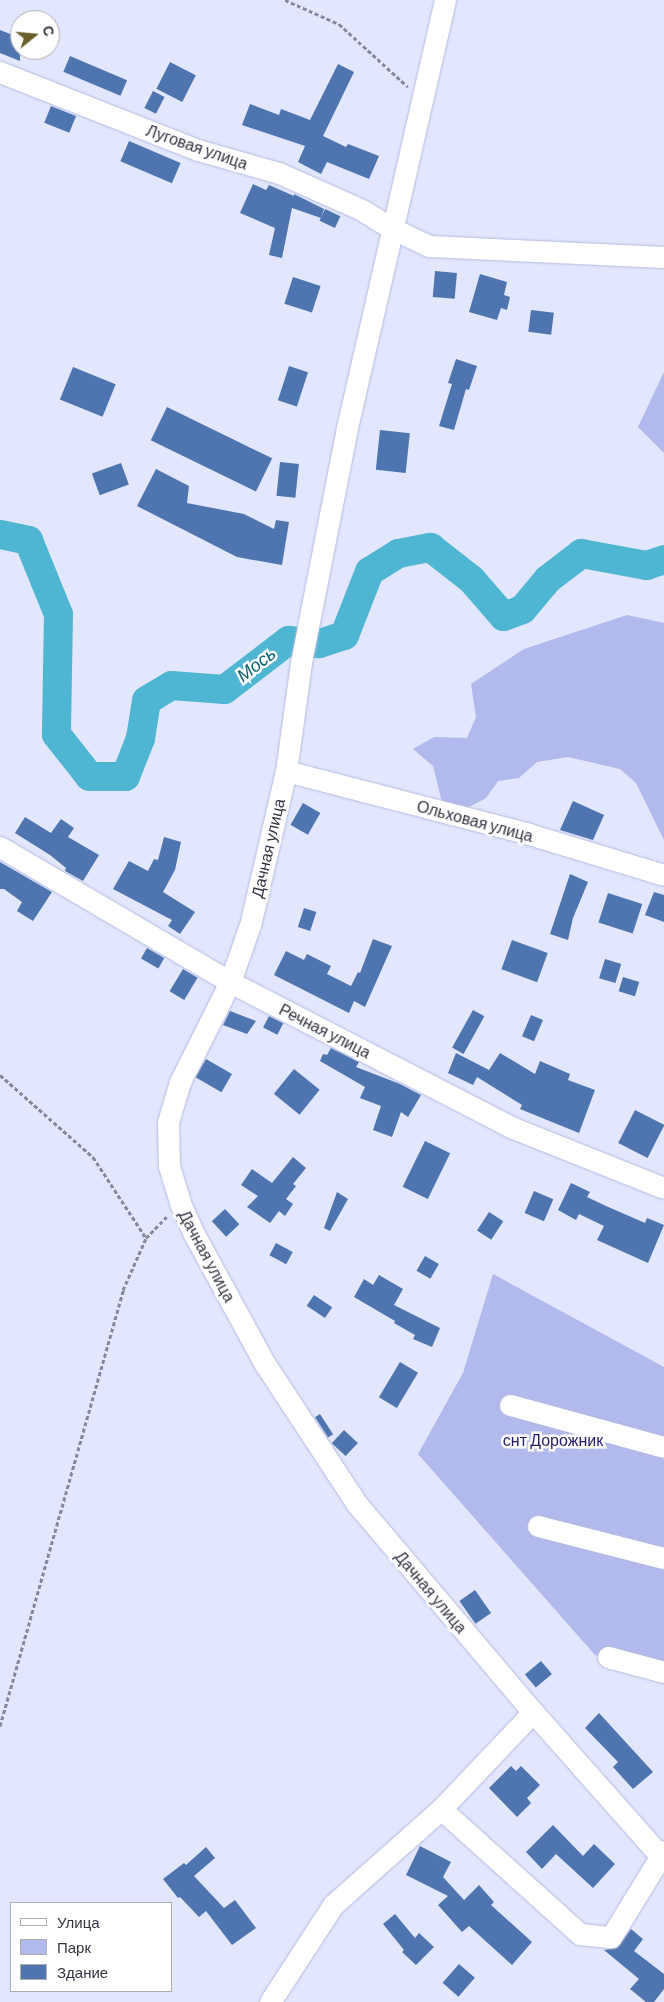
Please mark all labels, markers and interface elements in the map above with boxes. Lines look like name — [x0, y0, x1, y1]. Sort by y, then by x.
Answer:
north arrow — [10, 10, 60, 60]
text: С — [39, 23, 58, 38]
street label: Луговая улица — [144, 121, 250, 173]
water label: Мось — [232, 642, 280, 686]
street label: Дачная улица — [247, 796, 289, 900]
street label: Ольховая улица — [415, 796, 535, 846]
street label: Речная улица — [276, 1000, 374, 1062]
street label: Дачная улица — [175, 1207, 239, 1305]
park label: снт Дорожник — [503, 1430, 603, 1450]
street label: Дачная улица — [391, 1547, 471, 1637]
legend — [10, 1902, 172, 1992]
text: Улица — [57, 1913, 100, 1931]
text: Парк — [57, 1938, 91, 1956]
text: Здание — [57, 1963, 108, 1981]

